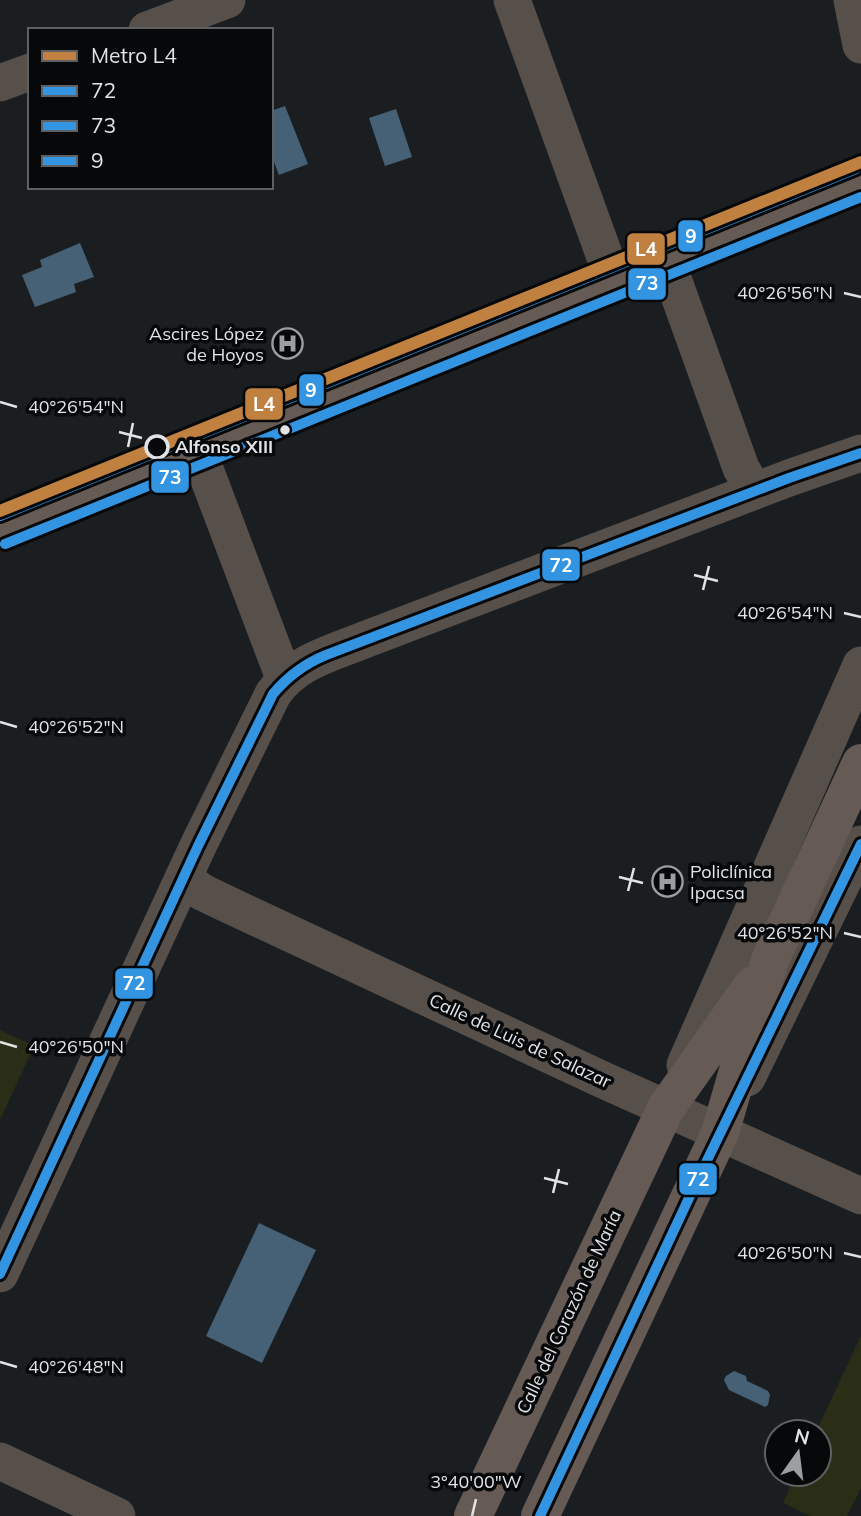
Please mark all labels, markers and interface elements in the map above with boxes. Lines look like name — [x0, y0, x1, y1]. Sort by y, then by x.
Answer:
legend — [28, 28, 273, 189]
text: Metro L4 — [91, 42, 177, 68]
text: 72 — [91, 77, 116, 103]
text: 73 — [91, 112, 116, 138]
text: 9 — [91, 147, 104, 173]
line badge: 9 — [677, 219, 704, 253]
text: 9 — [685, 224, 697, 248]
line badge: L4 — [626, 232, 666, 266]
text: L4 — [635, 237, 658, 261]
line badge: 73 — [627, 267, 667, 301]
text: 73 — [636, 271, 658, 295]
text: 40°26'56"N — [737, 281, 833, 304]
place label: Ascires López de Hoyos — [149, 322, 264, 366]
hospital icon: Ascires López de Hoyos — [270, 327, 304, 361]
line badge: 9 — [298, 373, 325, 407]
text: 9 — [305, 378, 317, 402]
line badge: L4 — [244, 387, 284, 421]
text: L4 — [253, 392, 276, 416]
text: 40°26'54"N — [28, 395, 124, 418]
unlabelled marker — [278, 423, 292, 437]
marker: Alfonso XIII — [145, 435, 169, 459]
place label: Alfonso XIII — [175, 435, 273, 458]
line badge: 73 — [150, 460, 190, 494]
text: 73 — [159, 465, 181, 489]
line badge: 72 — [541, 548, 581, 582]
text: 72 — [550, 553, 572, 577]
text: 40°26'54"N — [737, 601, 833, 624]
text: 40°26'52"N — [28, 715, 124, 738]
place label: Policlínica Ipacsa — [690, 860, 772, 904]
hospital icon: Policlínica Ipacsa — [650, 865, 684, 899]
text: 40°26'52"N — [737, 921, 833, 944]
line badge: 72 — [114, 967, 154, 1000]
text: 72 — [123, 971, 145, 995]
street label: Calle de Luis de Salazar — [426, 988, 615, 1093]
text: 40°26'50"N — [28, 1035, 124, 1058]
line badge: 72 — [678, 1162, 718, 1196]
text: 72 — [687, 1167, 709, 1191]
street label: Calle del Corazón de María — [511, 1206, 626, 1417]
text: 40°26'50"N — [737, 1241, 833, 1264]
text: 40°26'48"N — [28, 1355, 124, 1378]
north arrow — [763, 1418, 833, 1488]
text: N — [792, 1423, 812, 1450]
text: 3°40'00"W — [430, 1470, 522, 1493]

